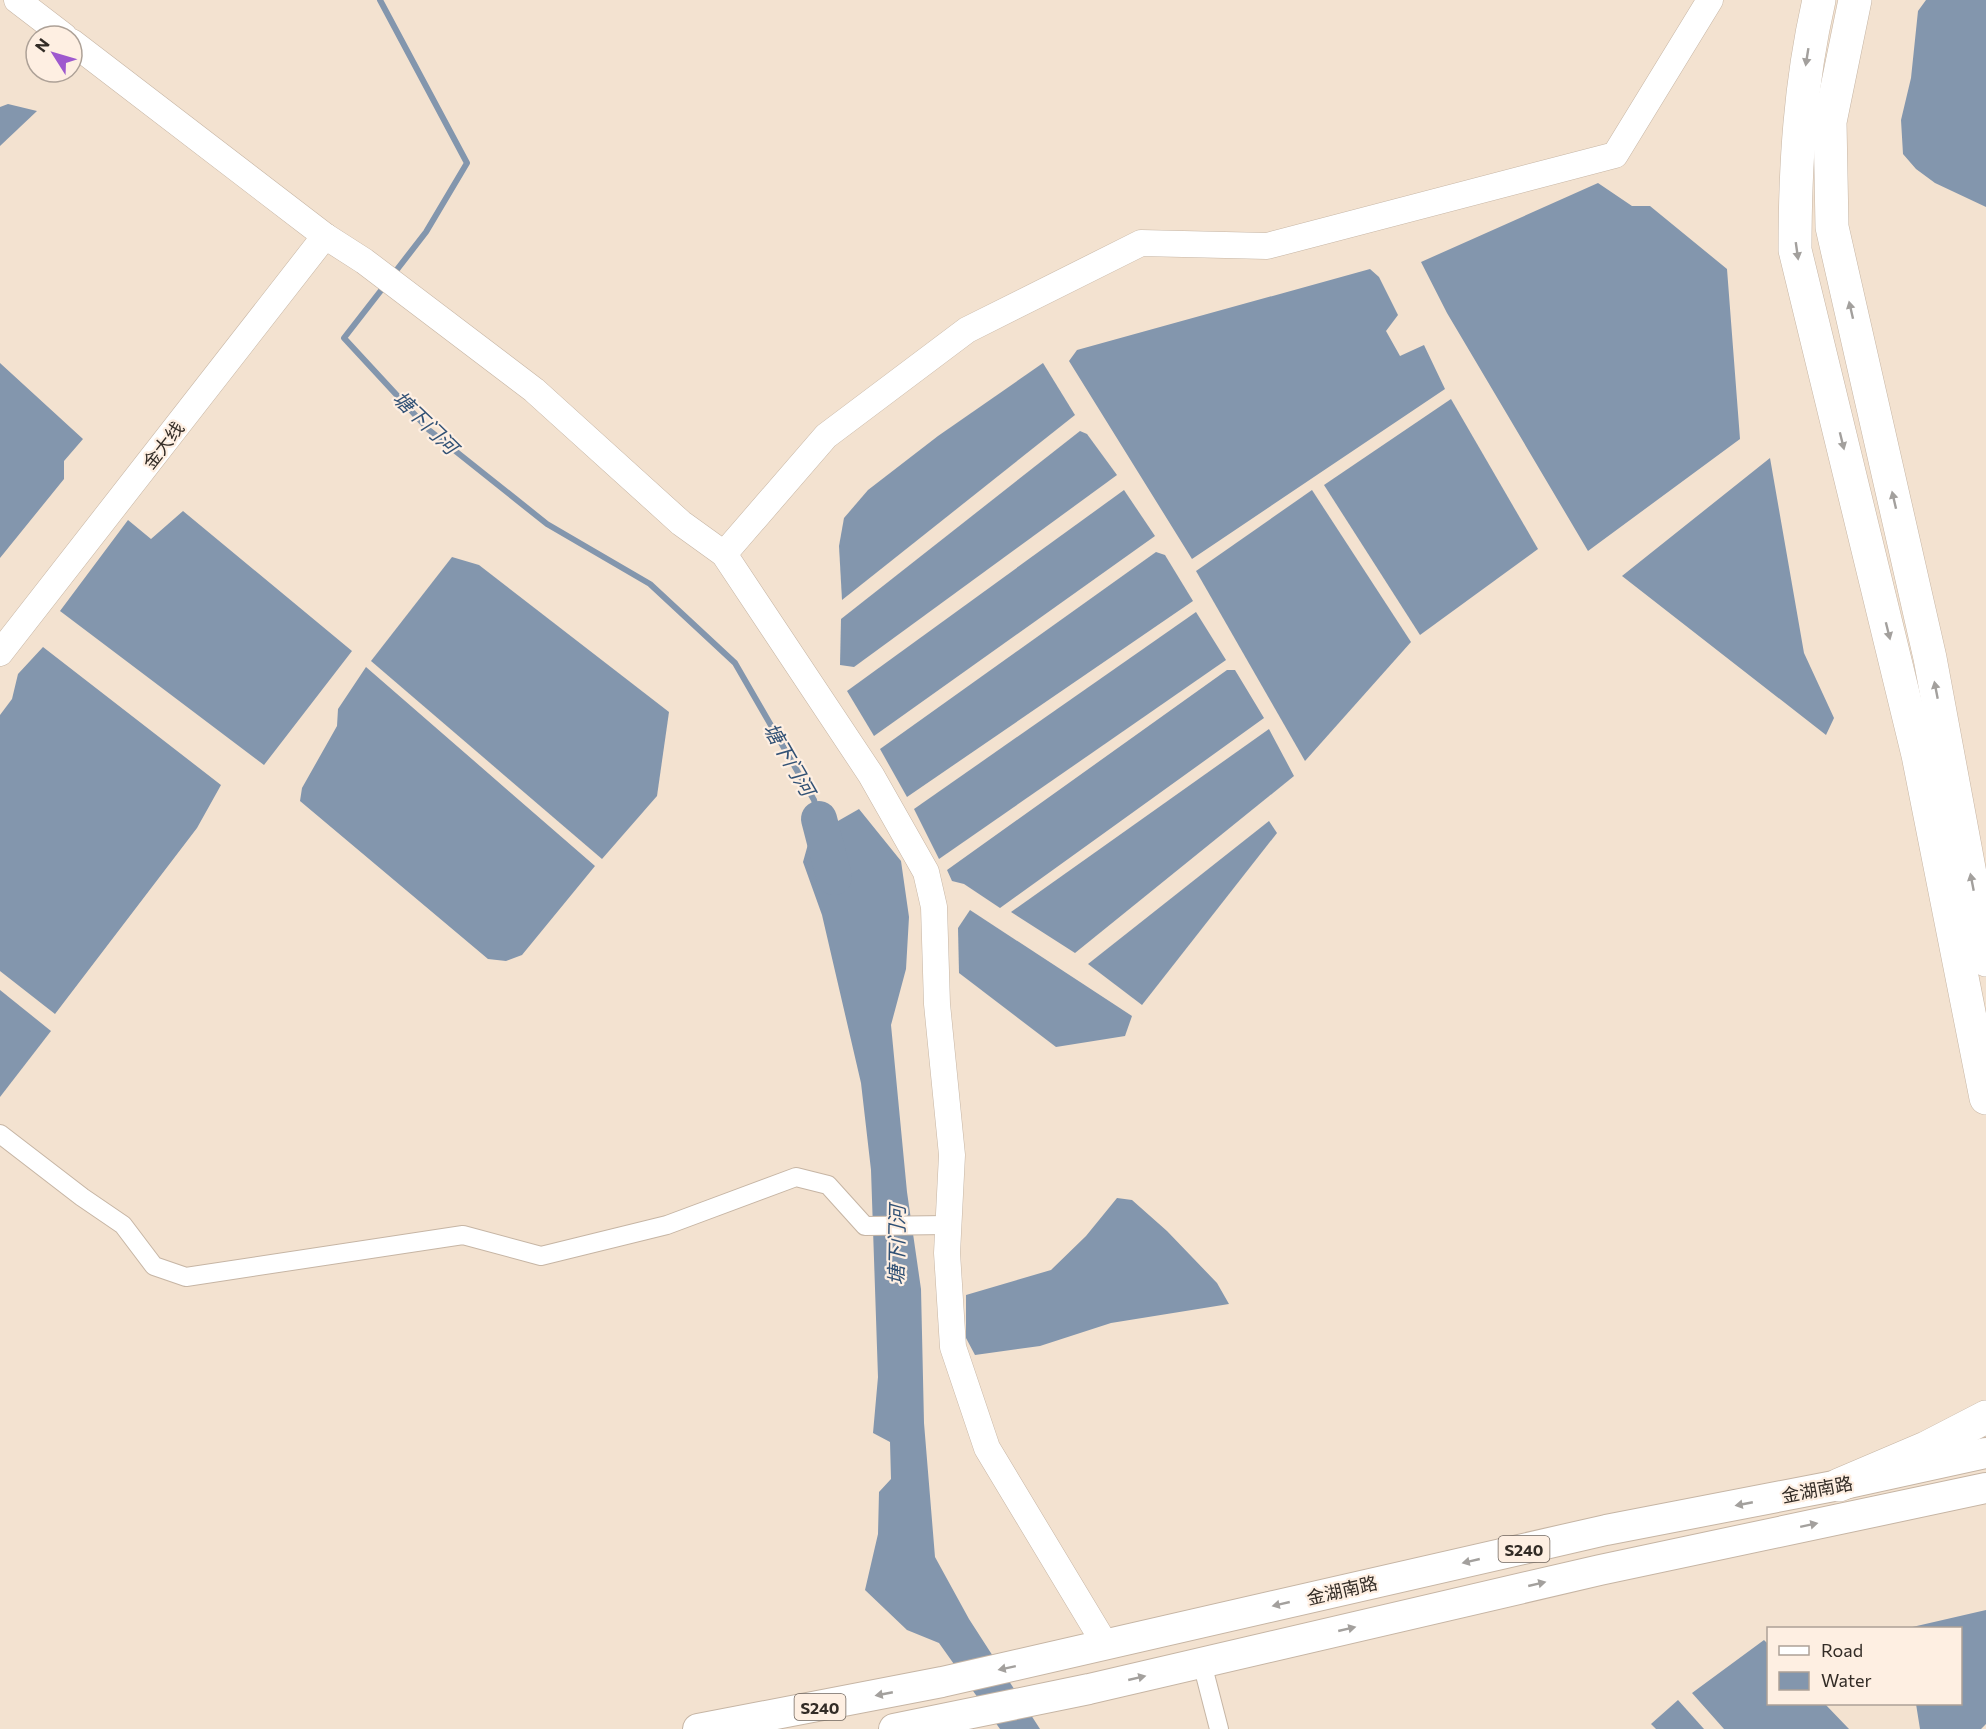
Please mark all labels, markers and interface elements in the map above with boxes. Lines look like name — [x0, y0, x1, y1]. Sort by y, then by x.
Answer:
north arrow — [24, 24, 84, 84]
text: N — [30, 34, 53, 55]
one-way arrow — [1803, 48, 1812, 67]
one-way arrow — [1792, 242, 1801, 261]
one-way arrow — [1846, 300, 1855, 319]
water label: 塘下门河 — [389, 386, 466, 461]
street label: 金大线 — [138, 417, 188, 473]
one-way arrow — [1837, 432, 1847, 450]
one-way arrow — [1889, 490, 1898, 509]
one-way arrow — [1883, 621, 1893, 640]
one-way arrow — [1931, 681, 1940, 700]
water label: 塘下门河 — [760, 718, 822, 803]
one-way arrow — [1967, 872, 1976, 891]
water label: 塘下门河 — [883, 1201, 909, 1285]
street label: 金湖南路 — [1780, 1471, 1854, 1507]
one-way arrow — [1734, 1500, 1753, 1509]
one-way arrow — [1800, 1520, 1819, 1529]
road number: S240 — [1498, 1536, 1550, 1562]
one-way arrow — [1461, 1557, 1480, 1566]
street label: 金湖南路 — [1304, 1571, 1380, 1609]
one-way arrow — [1527, 1579, 1546, 1589]
one-way arrow — [1271, 1600, 1290, 1609]
one-way arrow — [1338, 1624, 1357, 1633]
legend — [1767, 1627, 1962, 1705]
text: Road — [1821, 1639, 1863, 1661]
one-way arrow — [998, 1663, 1016, 1673]
text: Water — [1821, 1669, 1872, 1691]
one-way arrow — [1127, 1673, 1146, 1683]
one-way arrow — [874, 1690, 893, 1699]
road number: S240 — [794, 1694, 846, 1720]

